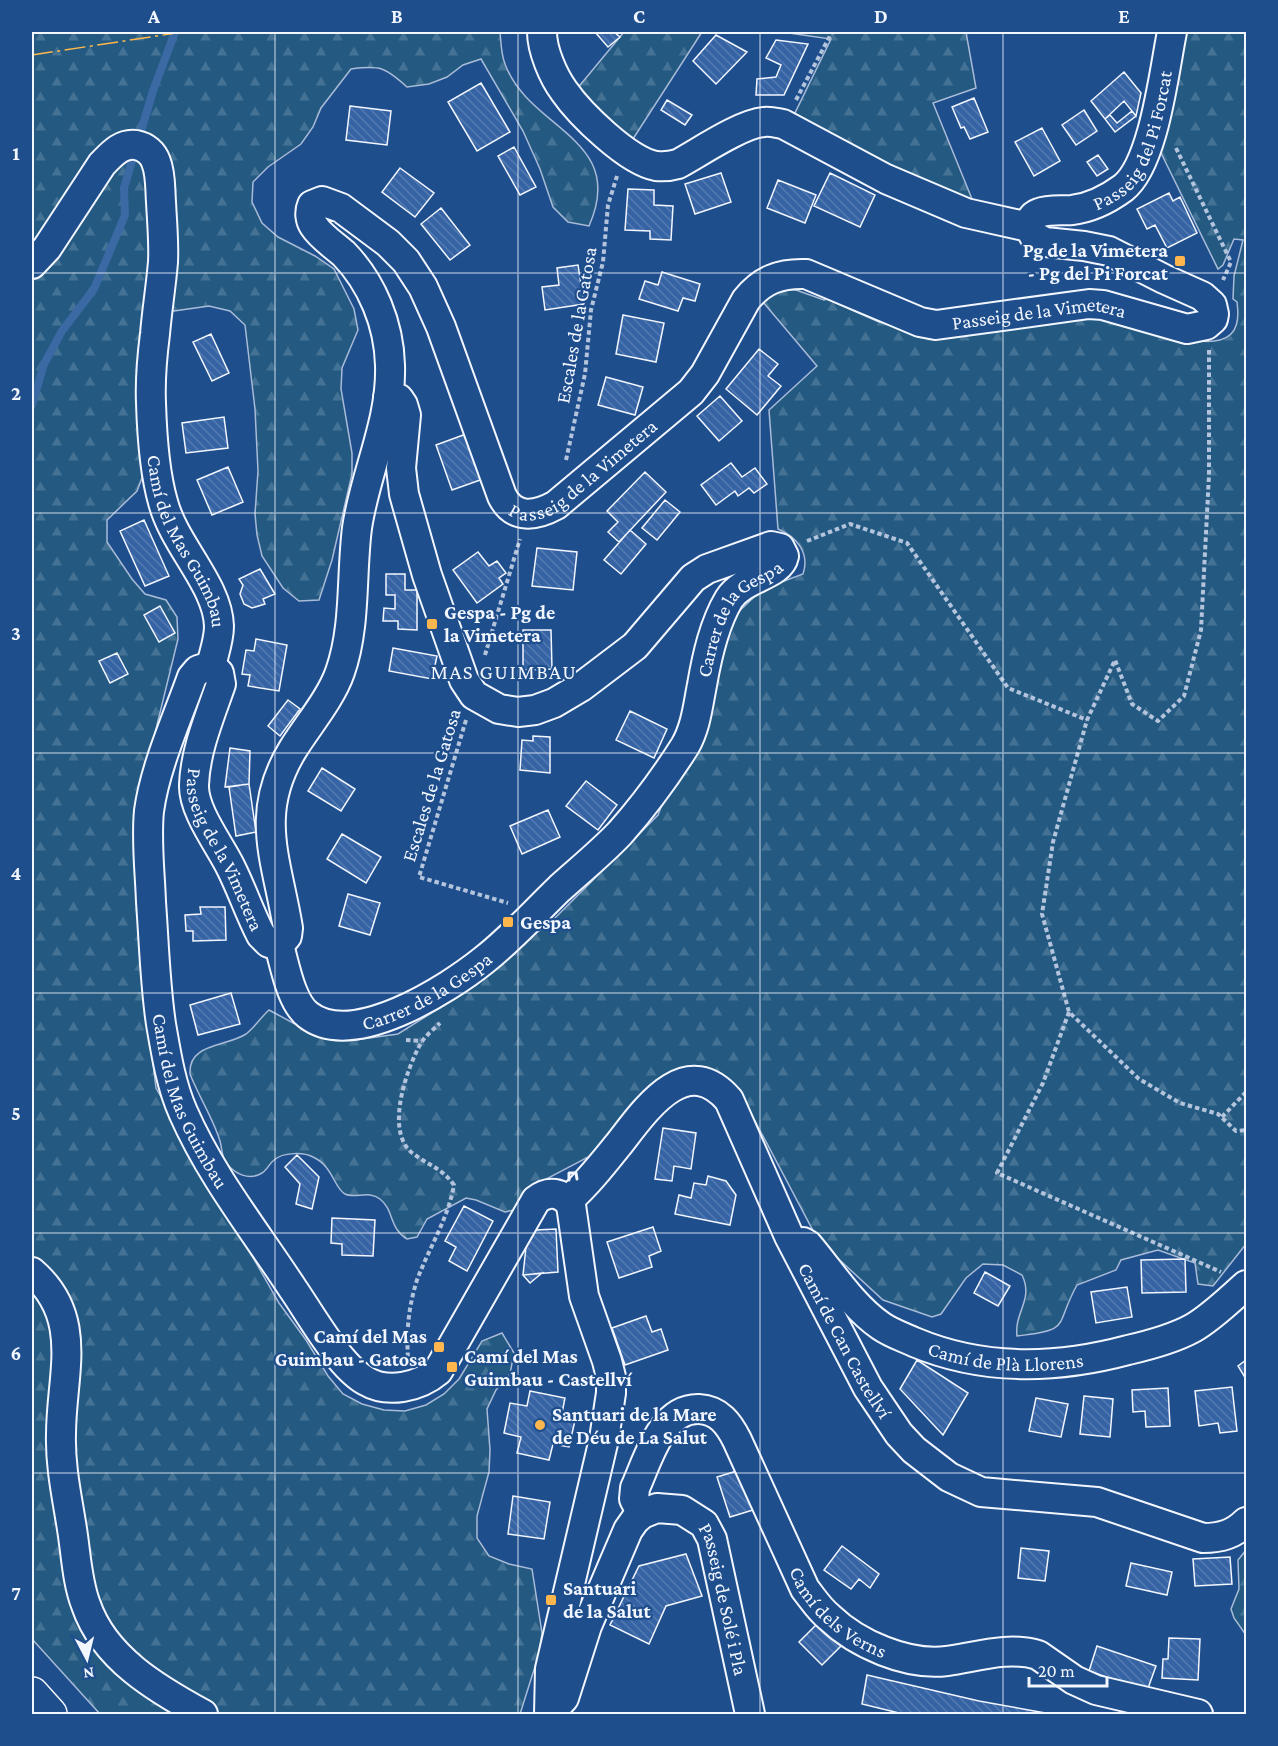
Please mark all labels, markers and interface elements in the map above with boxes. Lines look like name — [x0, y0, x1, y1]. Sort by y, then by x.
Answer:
text: A — [147, 5, 161, 27]
text: B — [391, 5, 403, 27]
text: C — [633, 5, 645, 27]
text: D — [874, 5, 888, 27]
text: E — [1118, 5, 1130, 27]
street label: Passeig del Pi Forcat — [1089, 69, 1176, 214]
text: 1 — [12, 142, 20, 164]
place label: Pg de la Vimetera - Pg del Pi Forcat — [1023, 239, 1169, 284]
street label: Escales de la Gatosa — [551, 245, 601, 405]
marker: Pg de la Vimetera - Pg del Pi Forcat — [1173, 254, 1187, 268]
street label: Passeig de la Vimetera — [951, 293, 1129, 334]
text: 2 — [11, 382, 21, 404]
street label: Passeig de la Vimetera — [505, 414, 661, 525]
street label: Camí del Mas Guimbau — [143, 454, 230, 629]
street label: Carrer de la Gespa — [693, 556, 787, 679]
place label: Gespa - Pg de la Vimetera — [444, 601, 555, 646]
marker: Gespa - Pg de la Vimetera — [425, 617, 439, 631]
text: 3 — [11, 622, 21, 644]
district label: MAS GUIMBAU — [431, 660, 577, 684]
street label: Escales de la Gatosa — [397, 706, 465, 864]
street label: Passeig de la Vimetera — [183, 767, 268, 934]
text: 4 — [11, 862, 22, 884]
place label: Gespa — [520, 911, 571, 933]
marker: Gespa — [501, 915, 515, 929]
street label: Carrer de la Gespa — [360, 947, 496, 1034]
street label: Camí del Mas Guimbau — [149, 1012, 233, 1193]
text: 5 — [11, 1102, 21, 1124]
street label: Camí de Can Castellví — [794, 1259, 897, 1423]
place label: Camí del Mas Guimbau - Gatosa — [275, 1325, 427, 1370]
street label: Camí de Plà Llorens — [925, 1337, 1085, 1375]
marker: Camí del Mas Guimbau - Gatosa — [432, 1340, 446, 1354]
text: 6 — [11, 1342, 21, 1364]
place label: Camí del Mas Guimbau - Castellví — [464, 1345, 633, 1390]
marker: Camí del Mas Guimbau - Castellví — [445, 1360, 459, 1374]
place label: Santuari de la Mare de Déu de La Salut — [552, 1403, 717, 1448]
marker: Santuari de la Mare de Déu de La Salut — [533, 1418, 547, 1432]
street label: Passeig de Solé i Pla — [694, 1519, 752, 1677]
street label: Camí dels Verns — [785, 1563, 890, 1662]
place label: Santuari de la Salut — [563, 1577, 651, 1622]
text: 7 — [11, 1582, 21, 1604]
marker: Santuari de la Salut — [544, 1593, 558, 1607]
north arrow — [57, 1629, 117, 1689]
scale bar — [1029, 1650, 1107, 1688]
text: 20 m — [1038, 1661, 1075, 1681]
text: N — [82, 1664, 95, 1683]

